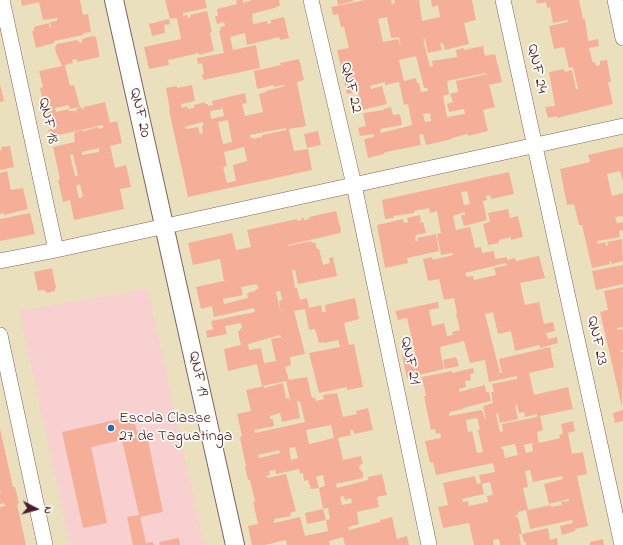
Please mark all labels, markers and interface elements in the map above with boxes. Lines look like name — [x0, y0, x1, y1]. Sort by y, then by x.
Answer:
street label: QNF 24 — [521, 43, 551, 95]
street label: QNF 22 — [335, 61, 365, 115]
street label: QNF 20 — [124, 86, 154, 140]
street label: QNF 18 — [33, 96, 61, 146]
street label: QNF 23 — [581, 315, 611, 367]
street label: QNF 21 — [395, 335, 423, 387]
street label: QNF 19 — [183, 350, 211, 398]
place label: Escola Classe 27 de Taguatinga — [119, 409, 232, 447]
marker: Escola Classe 27 de Taguatinga — [106, 423, 116, 433]
north arrow — [16, 489, 56, 529]
text: N — [40, 506, 56, 515]

